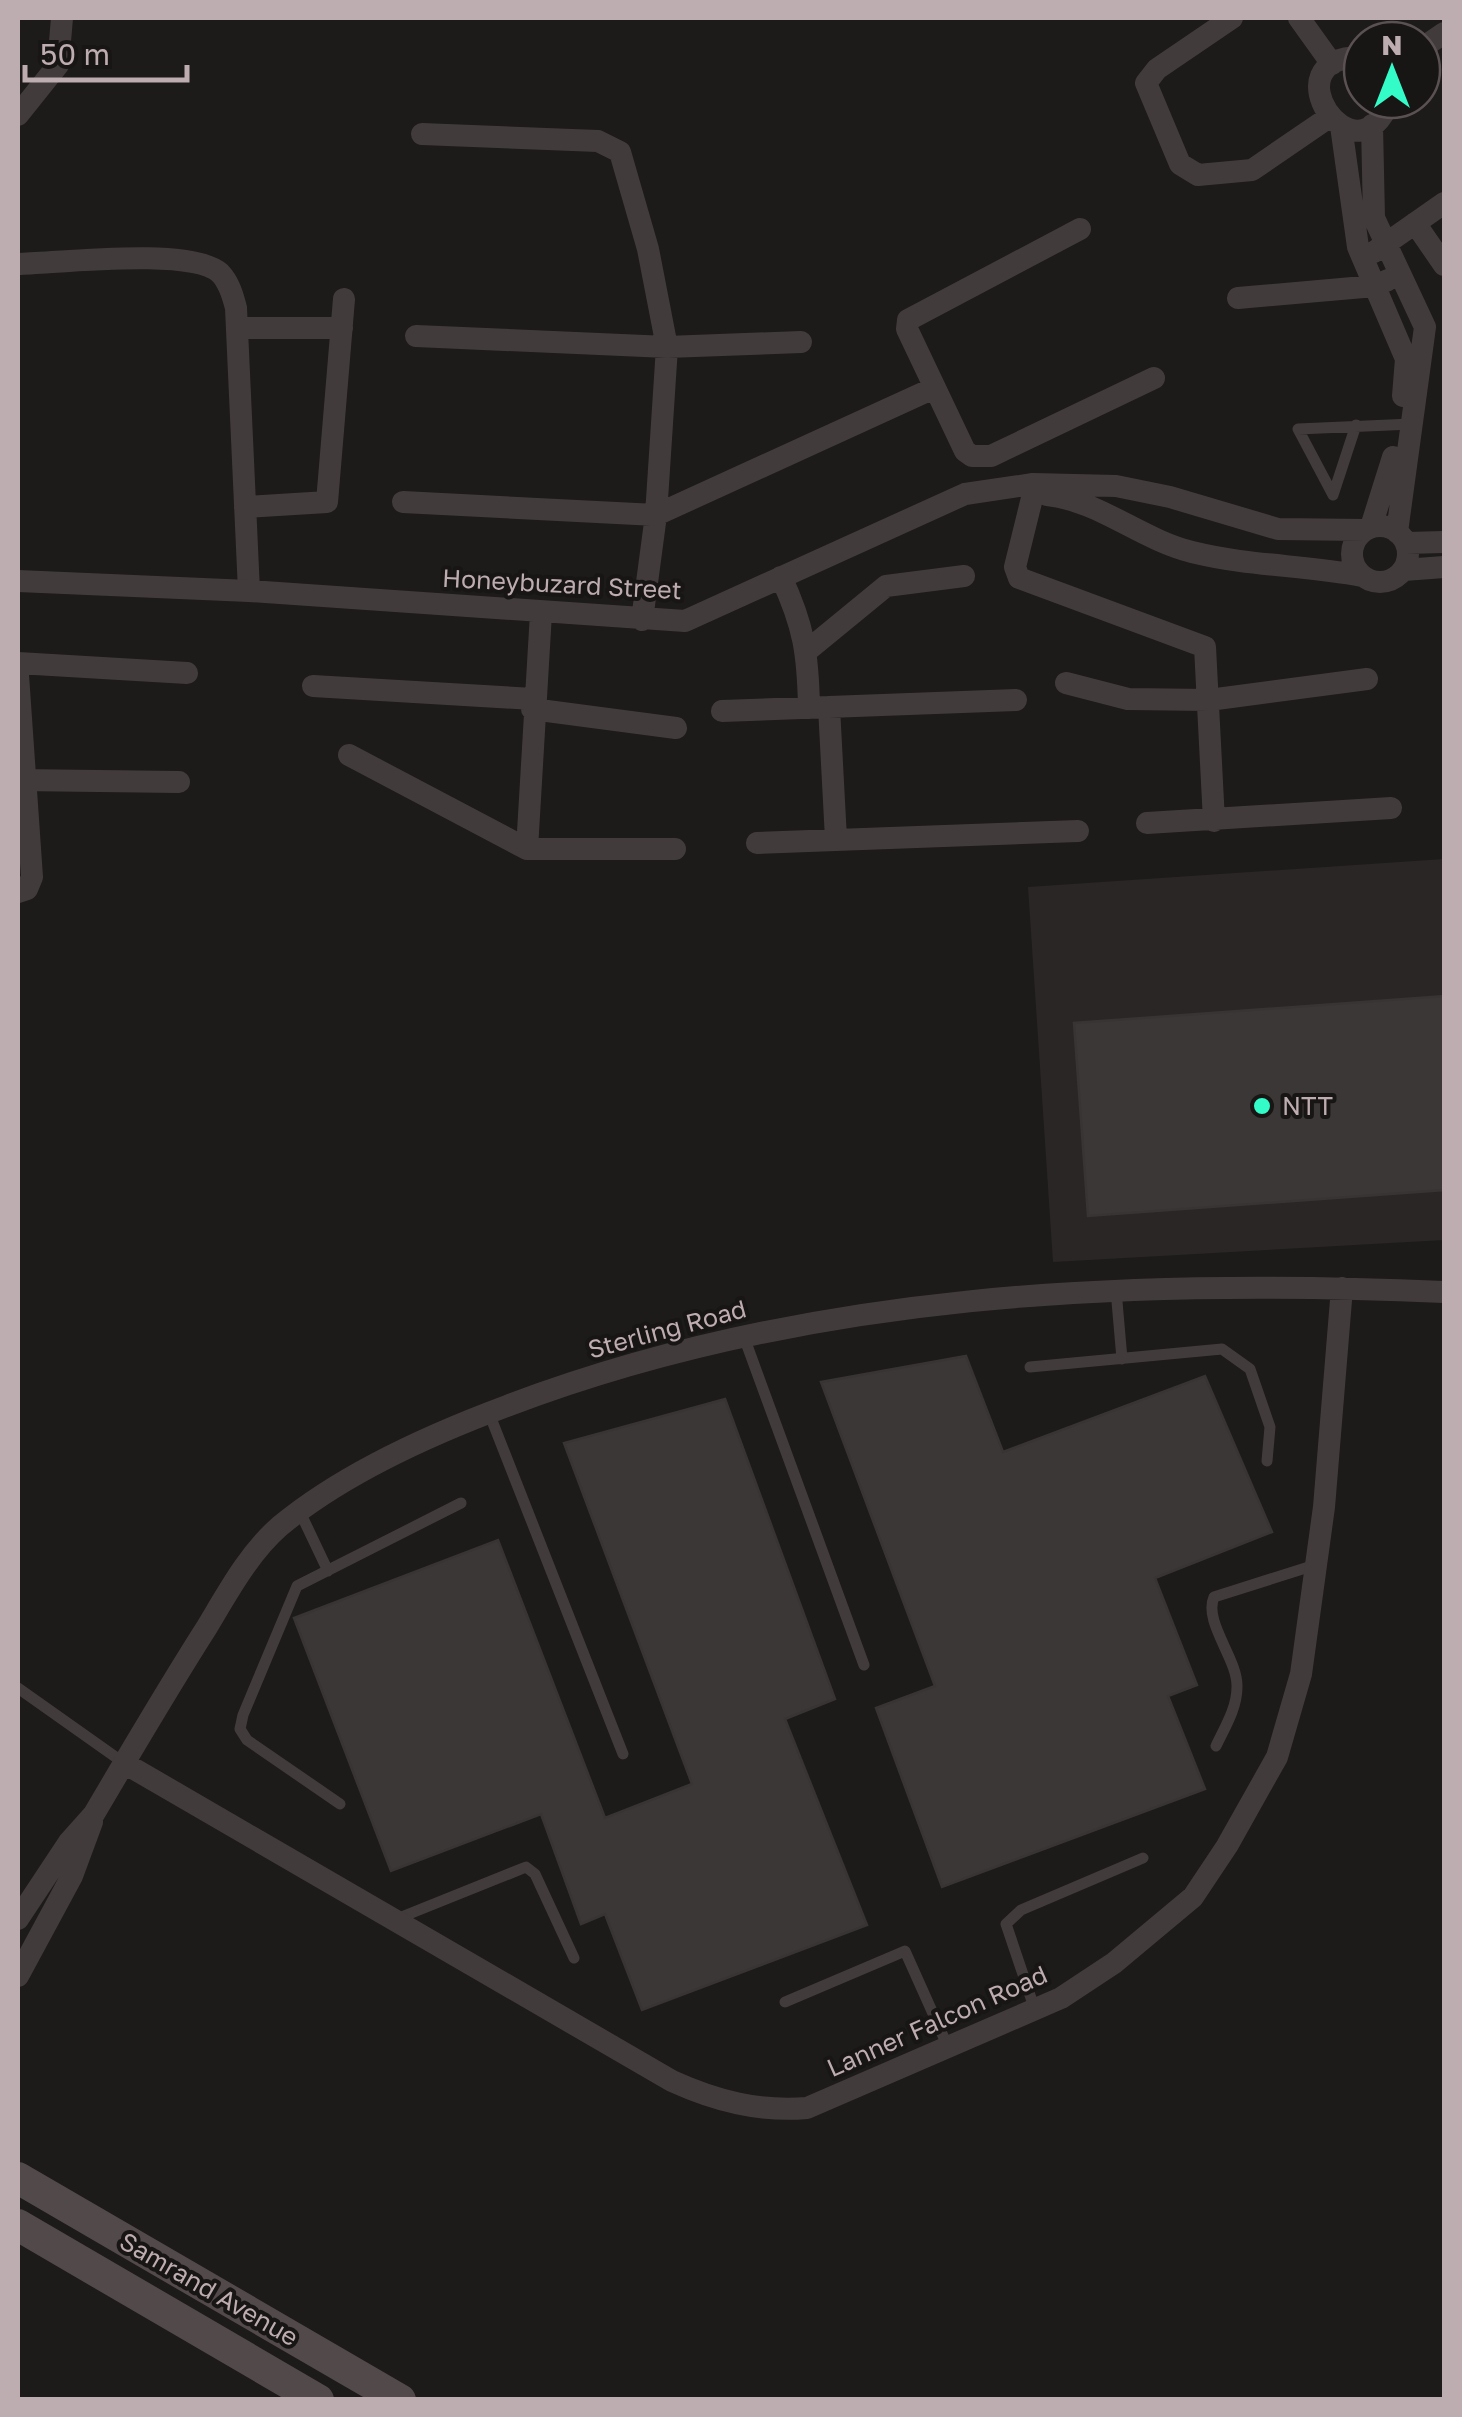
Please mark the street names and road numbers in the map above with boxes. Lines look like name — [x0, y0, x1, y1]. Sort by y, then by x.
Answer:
street label: Honeybuzard Street — [441, 562, 683, 605]
street label: Sterling Road — [584, 1292, 749, 1365]
street label: Lanner Falcon Road — [822, 1958, 1052, 2083]
street label: Samrand Avenue — [114, 2225, 304, 2352]

